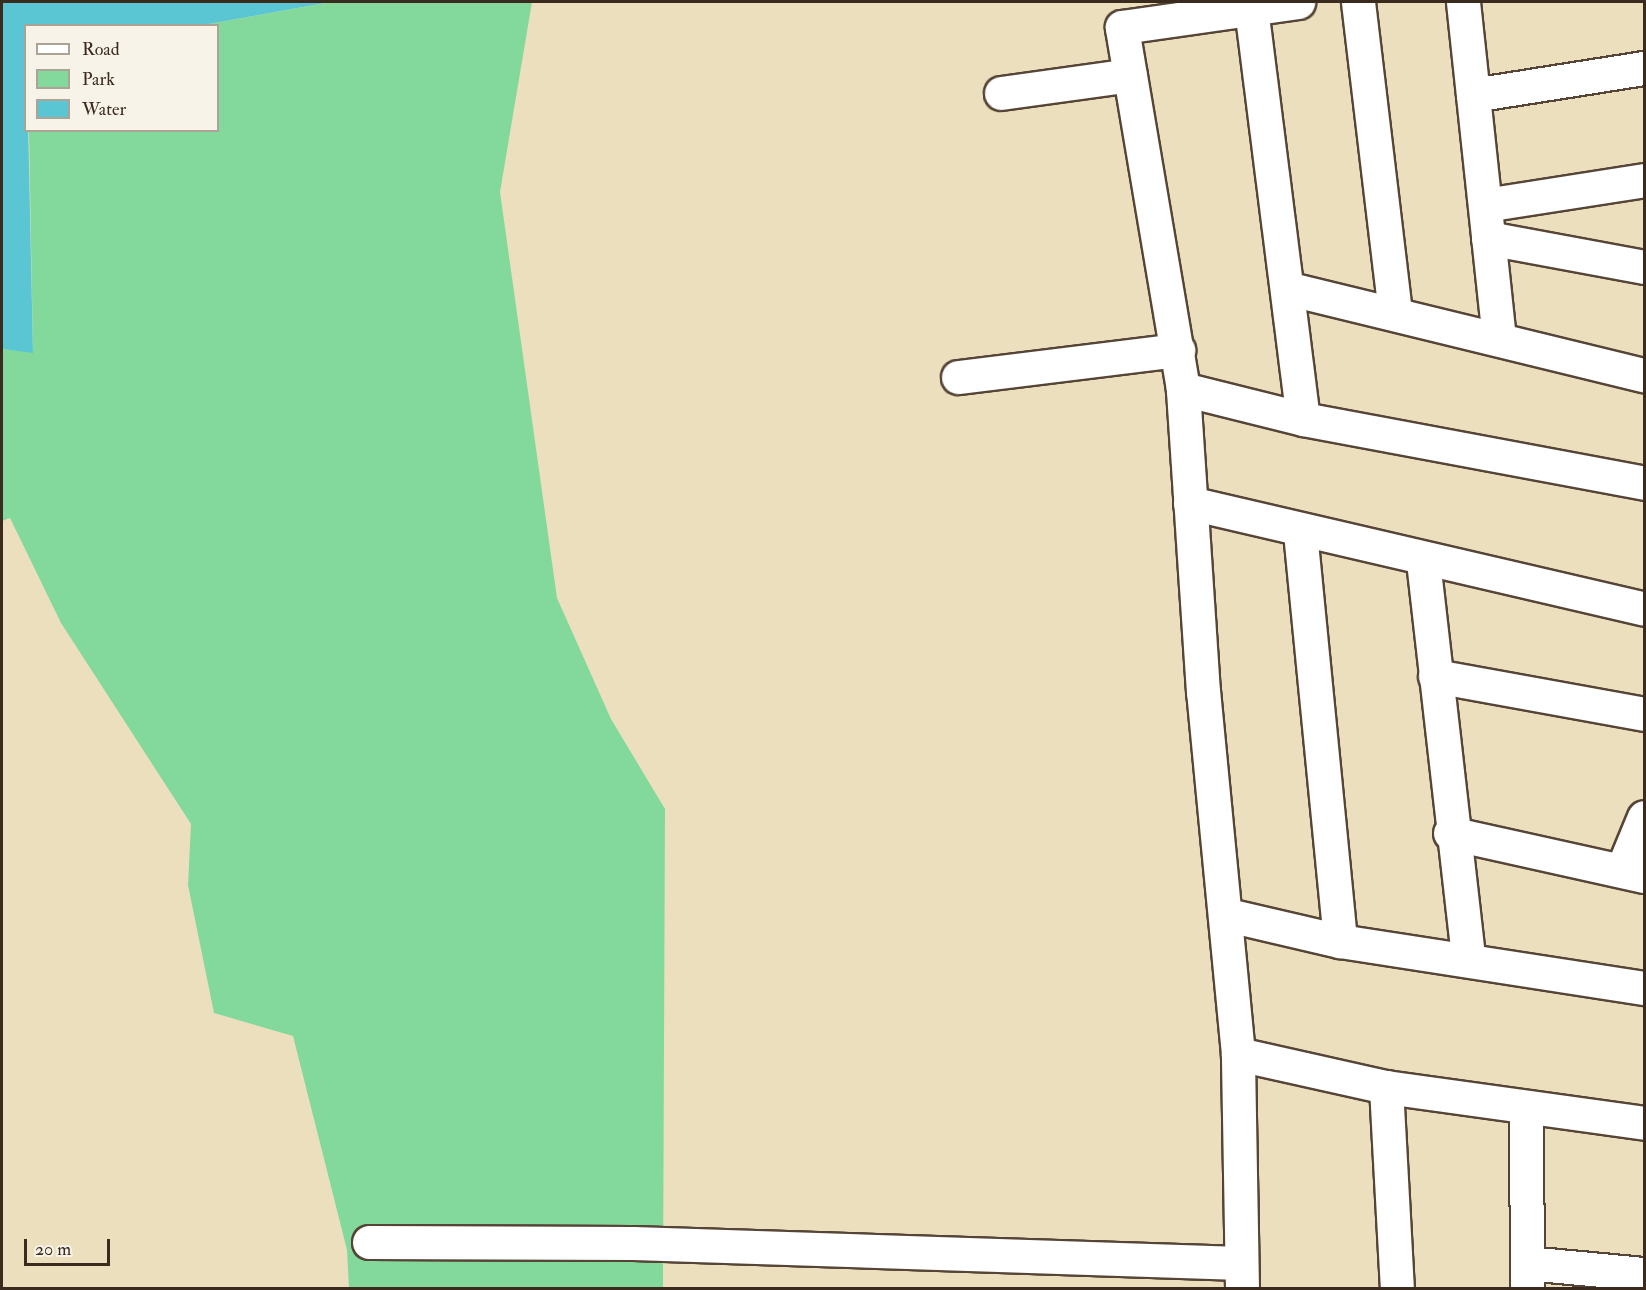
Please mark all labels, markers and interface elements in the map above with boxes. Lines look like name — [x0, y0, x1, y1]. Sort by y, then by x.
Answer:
legend — [24, 24, 219, 132]
text: Road — [82, 38, 120, 61]
text: Park — [82, 68, 115, 91]
text: Water — [82, 98, 126, 121]
scale bar — [27, 1227, 112, 1265]
text: 20 m — [35, 1238, 71, 1261]

